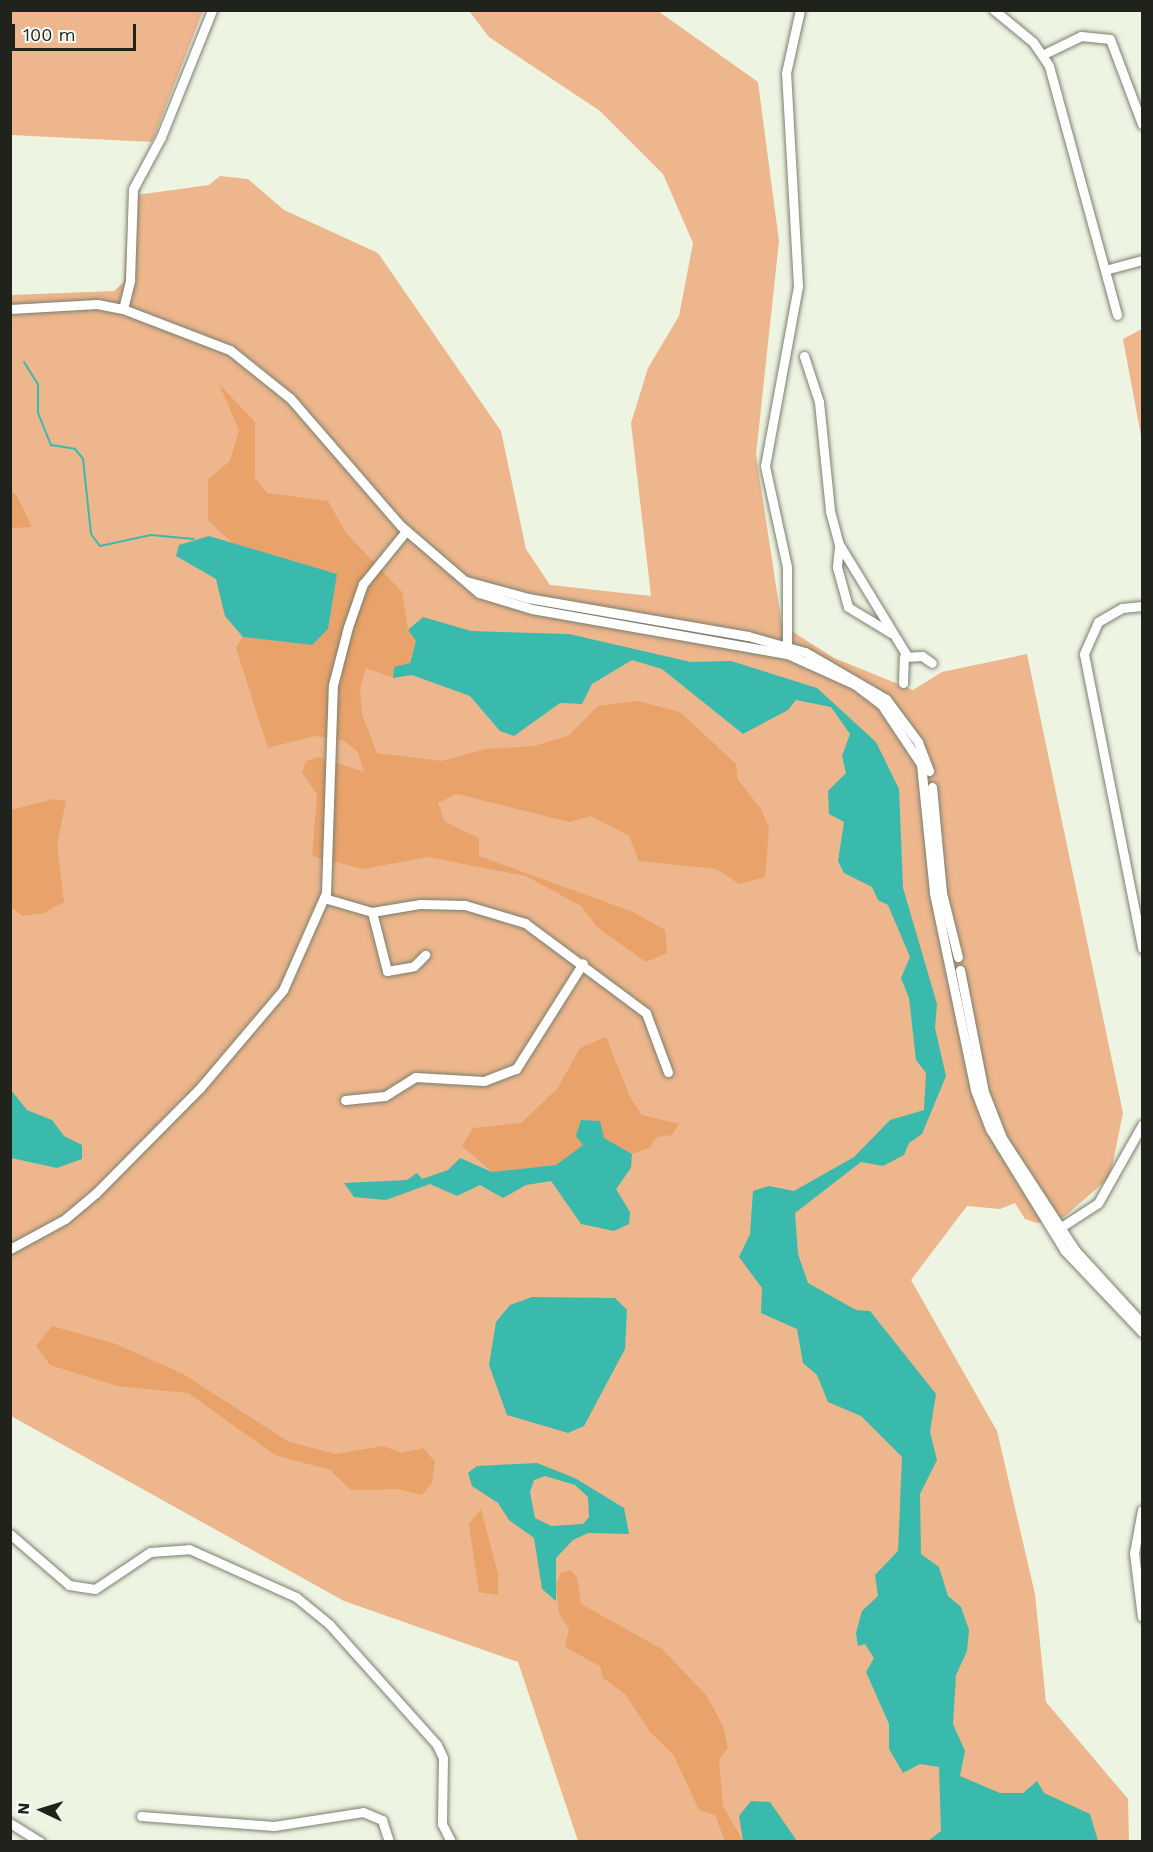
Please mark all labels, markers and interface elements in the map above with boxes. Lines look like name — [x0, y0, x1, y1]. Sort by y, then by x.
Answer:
scale bar — [15, 12, 140, 50]
text: 100 m — [23, 24, 76, 45]
north arrow — [12, 1780, 72, 1840]
text: N — [14, 1802, 33, 1815]

